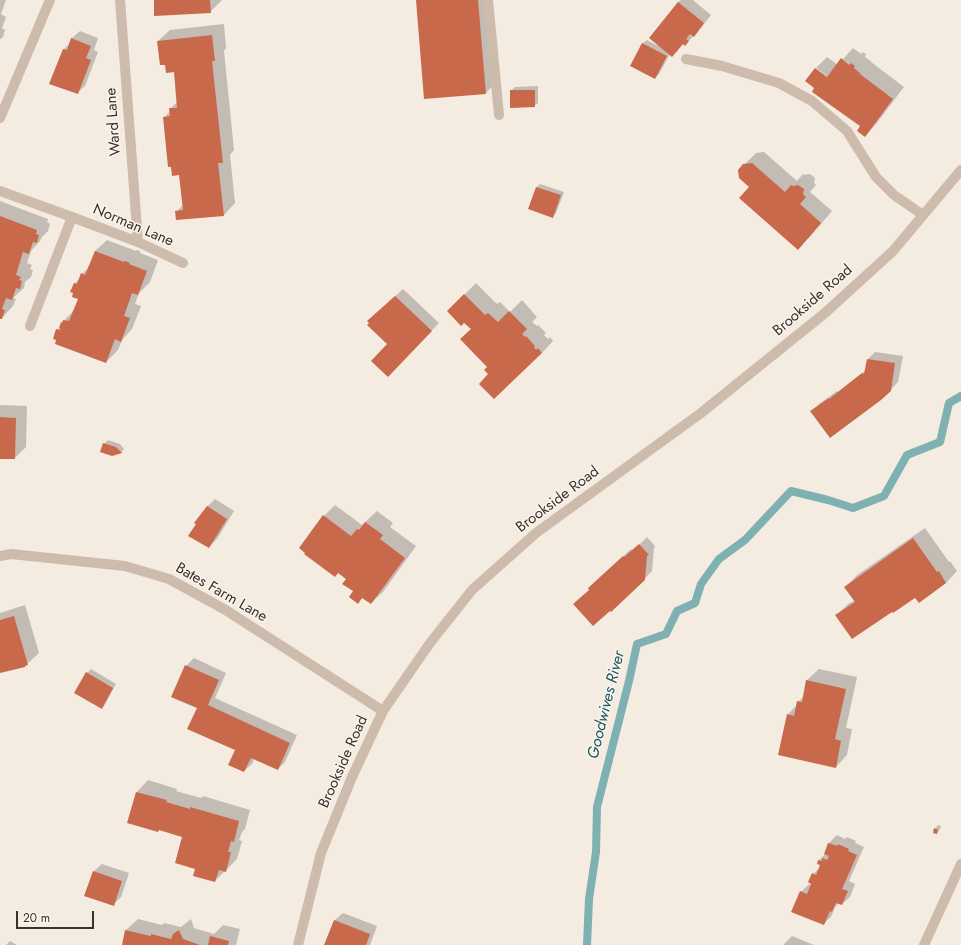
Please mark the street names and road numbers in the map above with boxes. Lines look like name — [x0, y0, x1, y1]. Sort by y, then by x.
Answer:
street label: Ward Lane — [103, 87, 125, 157]
street label: Norman Lane — [90, 201, 176, 251]
street label: Brookside Road — [770, 262, 856, 340]
street label: Brookside Road — [513, 463, 603, 537]
street label: Bates Farm Lane — [172, 560, 270, 626]
street label: Brookside Road — [316, 713, 372, 811]

